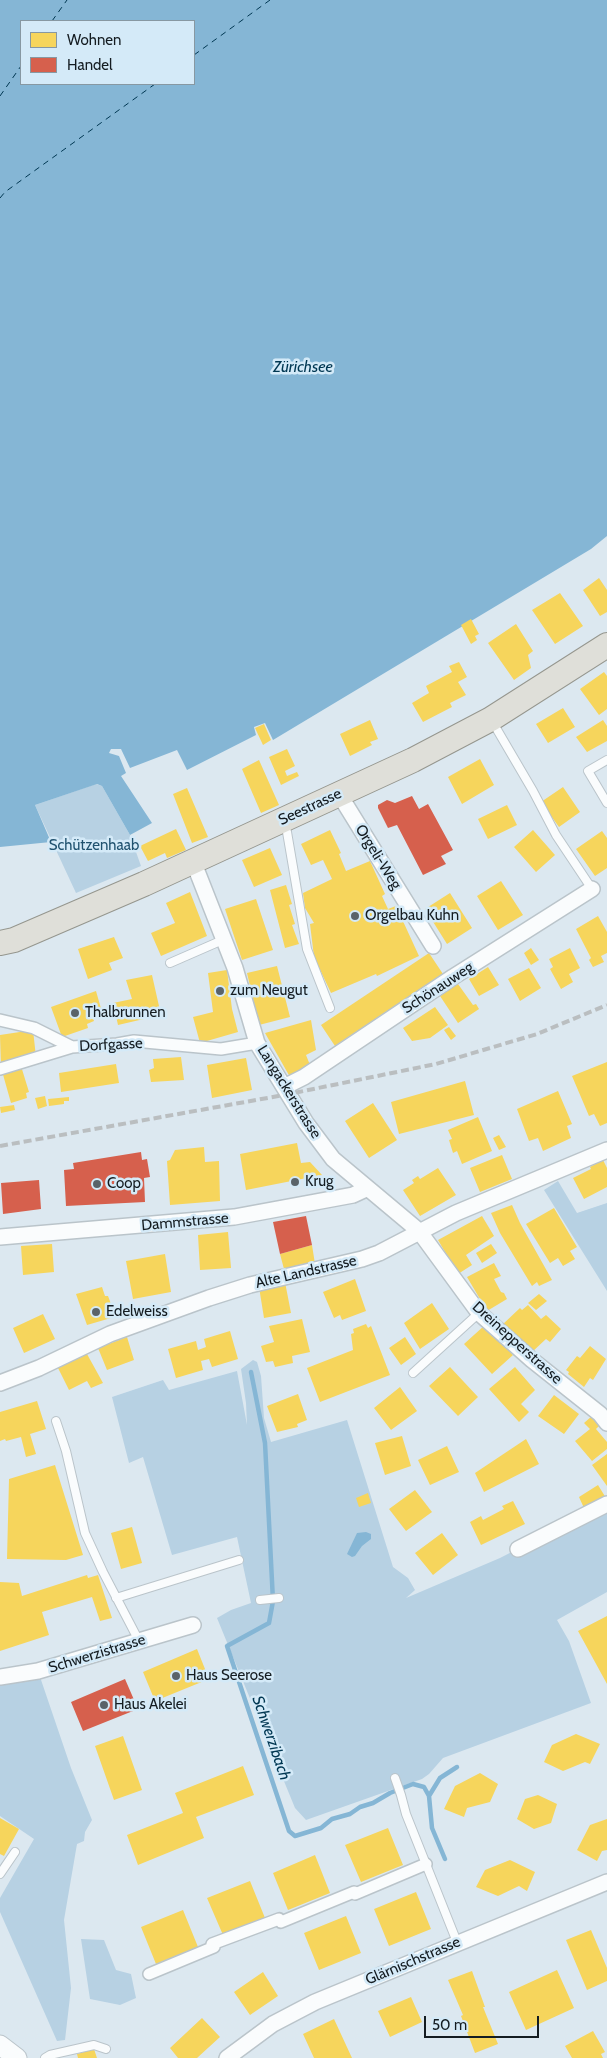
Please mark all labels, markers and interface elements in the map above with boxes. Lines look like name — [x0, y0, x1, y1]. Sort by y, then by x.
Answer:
legend — [20, 20, 195, 85]
text: Wohnen — [67, 31, 121, 49]
text: Handel — [67, 56, 113, 74]
water label: Zürichsee — [273, 357, 333, 377]
street label: Seestrasse — [276, 785, 344, 829]
street label: Orgeli-Weg — [351, 821, 405, 893]
park label: Schützenhaab — [49, 837, 139, 855]
place label: Orgelbau Kuhn — [365, 907, 459, 925]
marker: Orgelbau Kuhn — [349, 910, 361, 922]
street label: Schönauweg — [399, 958, 477, 1018]
place label: zum Neugut — [230, 982, 308, 1000]
marker: zum Neugut — [214, 985, 226, 997]
place label: Thalbrunnen — [85, 1004, 166, 1022]
marker: Thalbrunnen — [69, 1007, 81, 1019]
street label: Dorfgasse — [79, 1034, 143, 1056]
street label: Langackerstrasse — [253, 1042, 325, 1142]
place label: Krug — [305, 1173, 334, 1191]
place label: Coop — [107, 1175, 141, 1193]
marker: Krug — [289, 1176, 301, 1188]
marker: Coop — [91, 1178, 103, 1190]
street label: Dammstrasse — [141, 1209, 229, 1235]
street label: Alte Landstrasse — [254, 1252, 358, 1292]
street label: Dreinepperstrasse — [468, 1298, 566, 1388]
place label: Edelweiss — [106, 1303, 168, 1321]
marker: Edelweiss — [90, 1306, 102, 1318]
street label: Schwerzistrasse — [46, 1631, 148, 1677]
place label: Haus Seerose — [186, 1667, 272, 1685]
marker: Haus Seerose — [170, 1670, 182, 1682]
water label: Schwerzibach — [248, 1693, 294, 1783]
place label: Haus Akelei — [114, 1696, 187, 1714]
marker: Haus Akelei — [98, 1699, 110, 1711]
street label: Glärnischstrasse — [363, 1933, 463, 1989]
scale bar — [427, 2006, 542, 2038]
text: 50 m — [432, 2016, 467, 2034]

